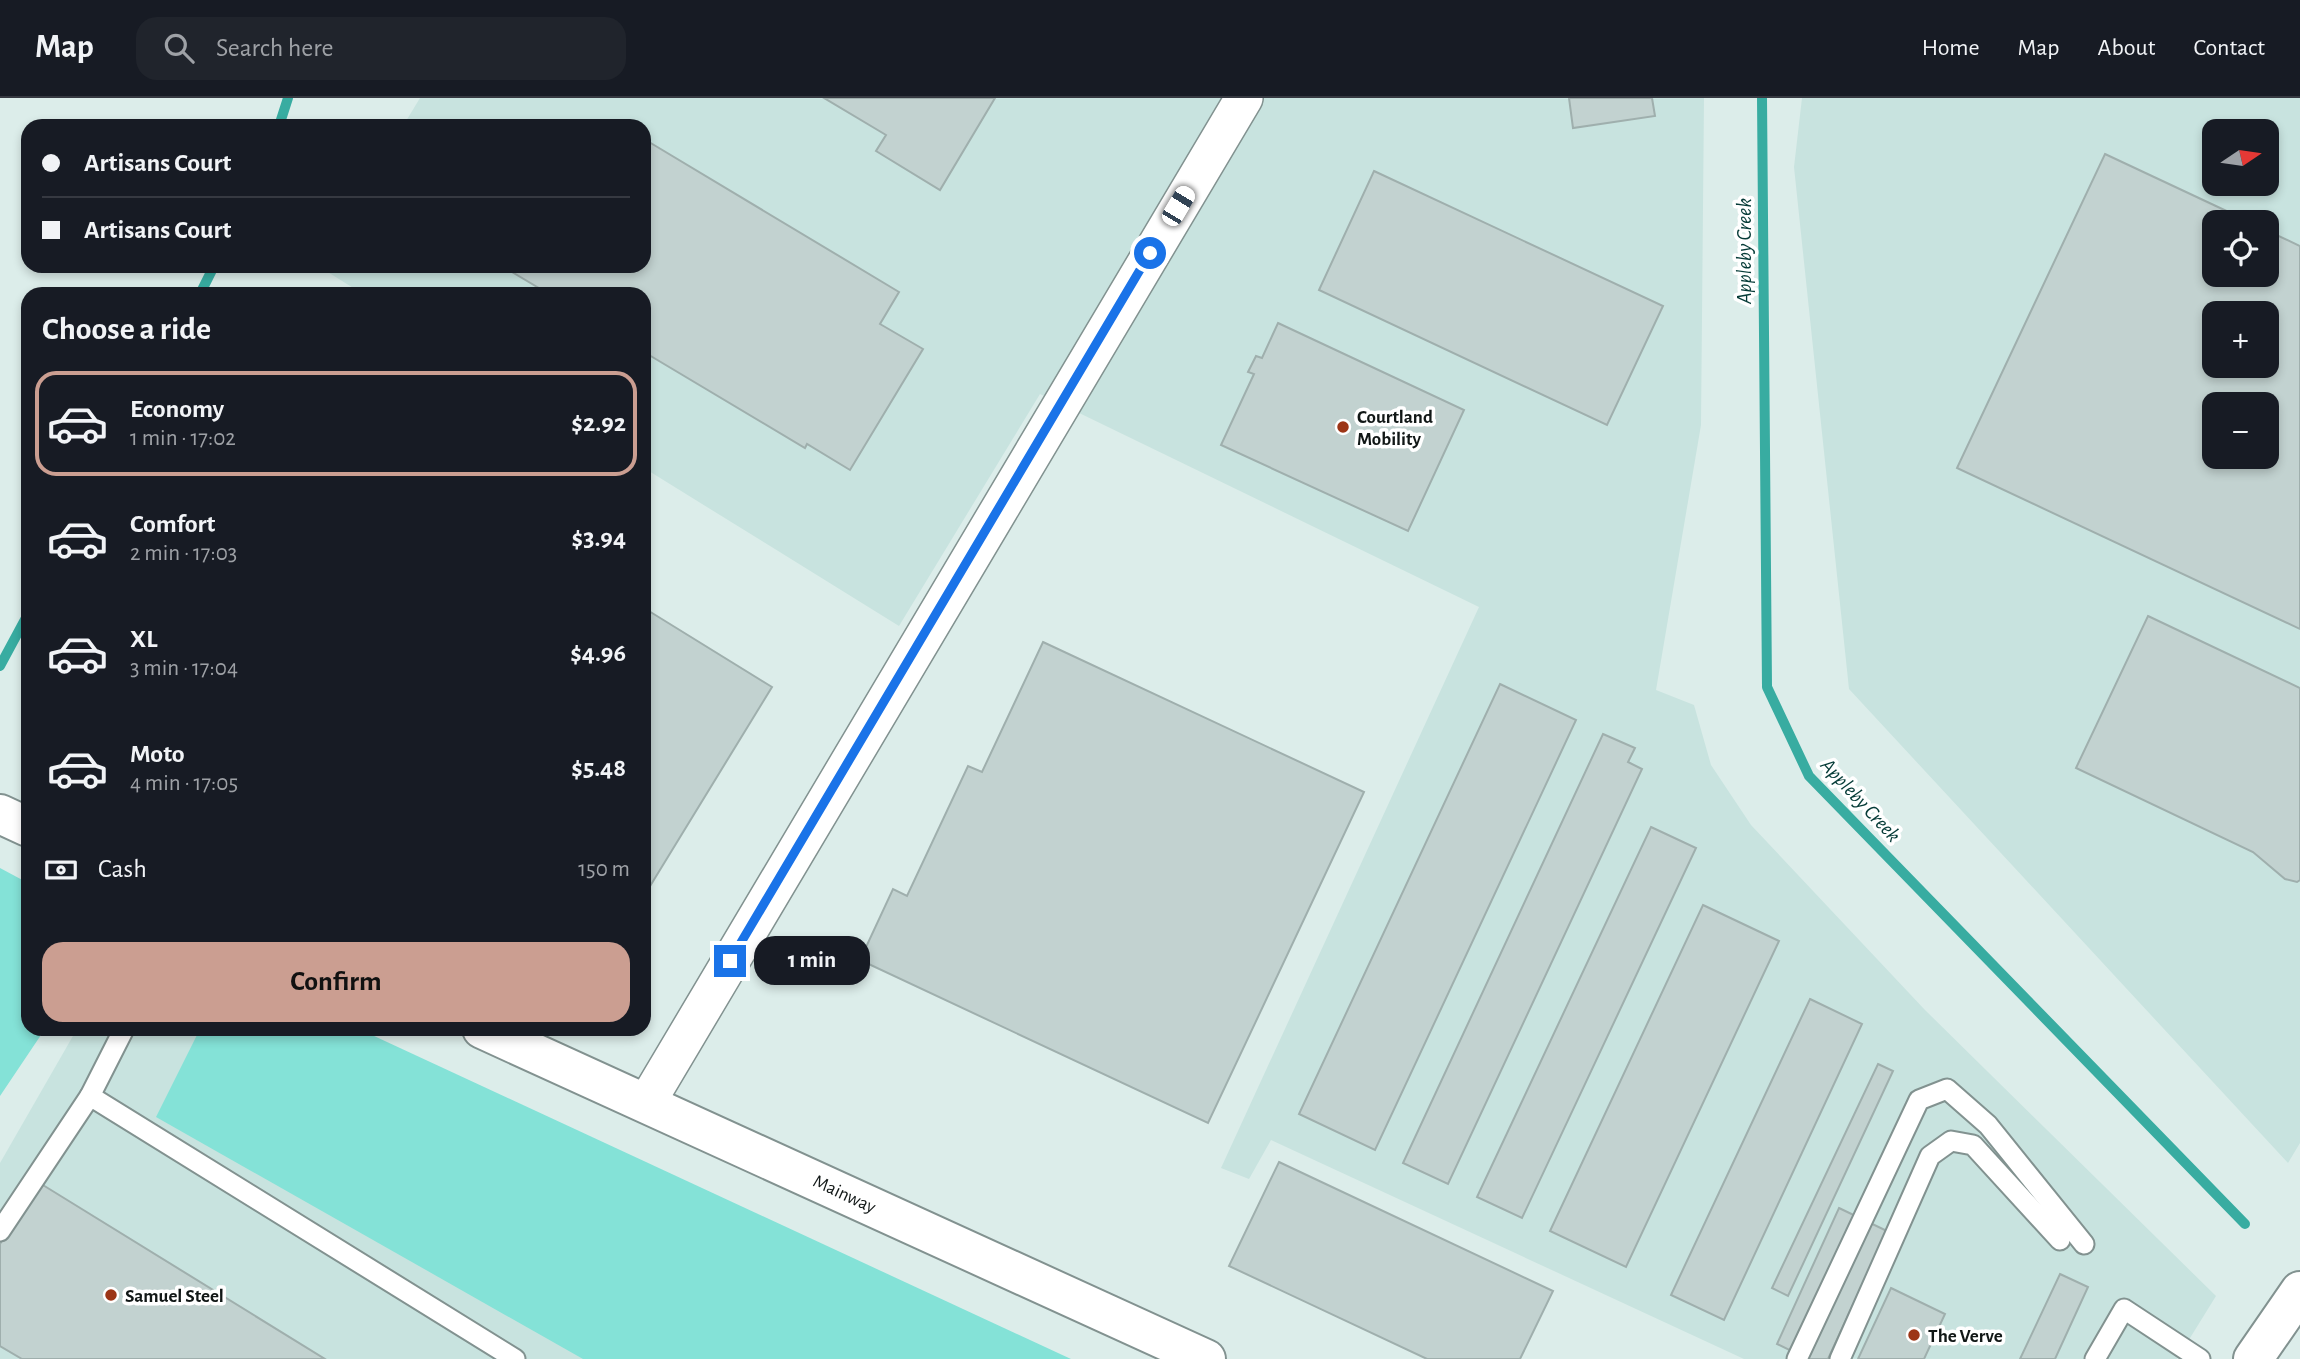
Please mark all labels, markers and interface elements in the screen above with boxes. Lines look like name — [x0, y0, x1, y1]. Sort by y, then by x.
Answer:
search box — [136, 17, 626, 80]
icon: search — [160, 29, 198, 67]
text: Map — [35, 31, 94, 64]
text: Search here — [216, 35, 334, 61]
text: Home — [1922, 36, 1980, 60]
text: Map — [2018, 36, 2060, 60]
text: About — [2098, 36, 2155, 60]
text: Contact — [2193, 36, 2265, 60]
north arrow — [2202, 119, 2278, 196]
map controls — [2202, 119, 2279, 469]
text: Artisans Court — [84, 150, 231, 176]
car — [1159, 183, 1198, 229]
water label: Appleby Creek — [1734, 198, 1756, 305]
button: locate — [2202, 210, 2279, 287]
text: Artisans Court — [84, 217, 231, 243]
route start — [1134, 237, 1166, 269]
button: + — [2202, 301, 2279, 378]
text: Choose a ride — [42, 313, 211, 345]
icon: car — [46, 392, 109, 455]
button: − — [2202, 392, 2279, 469]
text: Economy — [130, 396, 224, 422]
place label: Courtland Mobility — [1357, 408, 1433, 449]
text: $2.92 — [571, 410, 626, 436]
marker: Courtland Mobility — [1335, 419, 1351, 435]
text: 1 min · 17:02 — [130, 427, 236, 450]
icon: car — [46, 507, 109, 570]
text: Comfort — [130, 511, 215, 537]
text: $3.94 — [572, 525, 626, 551]
text: 2 min · 17:03 — [130, 542, 237, 565]
icon: car — [46, 622, 109, 685]
text: XL — [130, 626, 157, 652]
text: $4.96 — [570, 640, 626, 666]
text: 3 min · 17:04 — [130, 657, 238, 680]
icon: car — [46, 737, 109, 800]
text: Moto — [130, 741, 185, 767]
water label: Appleby Creek — [1815, 754, 1905, 847]
text: $5.48 — [571, 755, 626, 781]
text: 4 min · 17:05 — [130, 772, 238, 795]
icon: cash — [42, 851, 80, 889]
text: Cash — [98, 856, 147, 882]
text: 150 m — [578, 858, 630, 881]
callout: 1 min — [754, 936, 870, 986]
button: Confirm — [42, 942, 630, 1022]
route end — [714, 945, 746, 977]
text: 1 min — [788, 949, 836, 972]
street label: Mainway — [810, 1172, 879, 1217]
marker: Samuel Steel — [103, 1287, 119, 1303]
place label: Samuel Steel — [125, 1287, 224, 1306]
marker: The Verve — [1906, 1327, 1922, 1343]
place label: The Verve — [1928, 1327, 2003, 1346]

